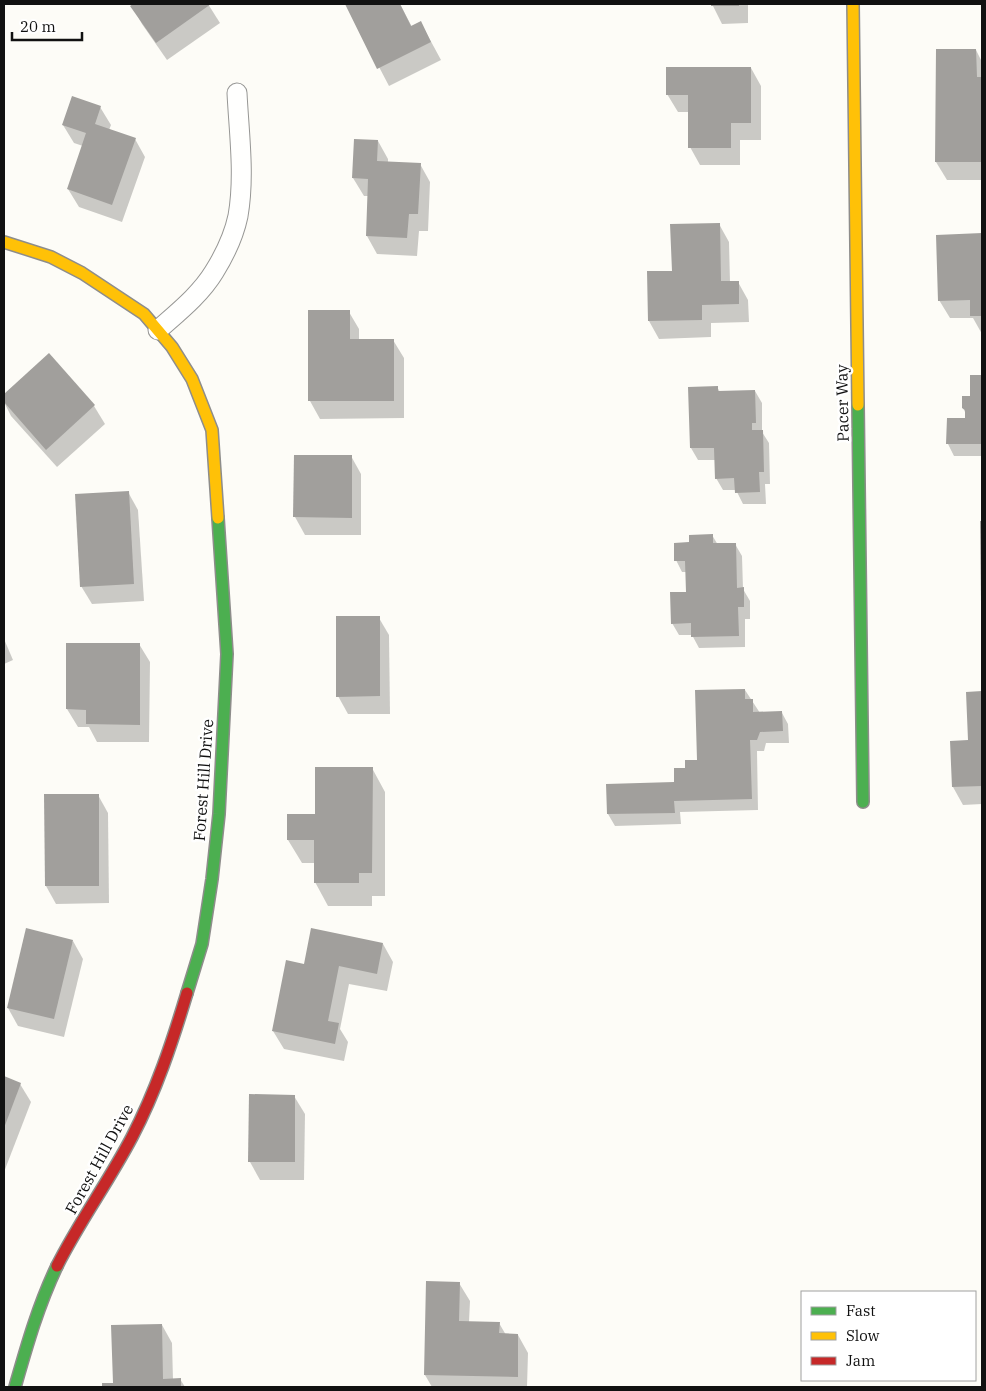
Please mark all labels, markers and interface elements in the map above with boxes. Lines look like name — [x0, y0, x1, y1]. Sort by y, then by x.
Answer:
scale bar — [12, 10, 82, 42]
text: 20 m — [20, 17, 56, 36]
street label: Pacer Way — [831, 364, 853, 442]
street label: Forest Hill Drive — [189, 718, 217, 842]
street label: Forest Hill Drive — [61, 1101, 137, 1217]
legend — [801, 1291, 976, 1381]
text: Fast — [846, 1301, 876, 1320]
text: Slow — [846, 1326, 880, 1345]
text: Jam — [846, 1351, 875, 1370]

